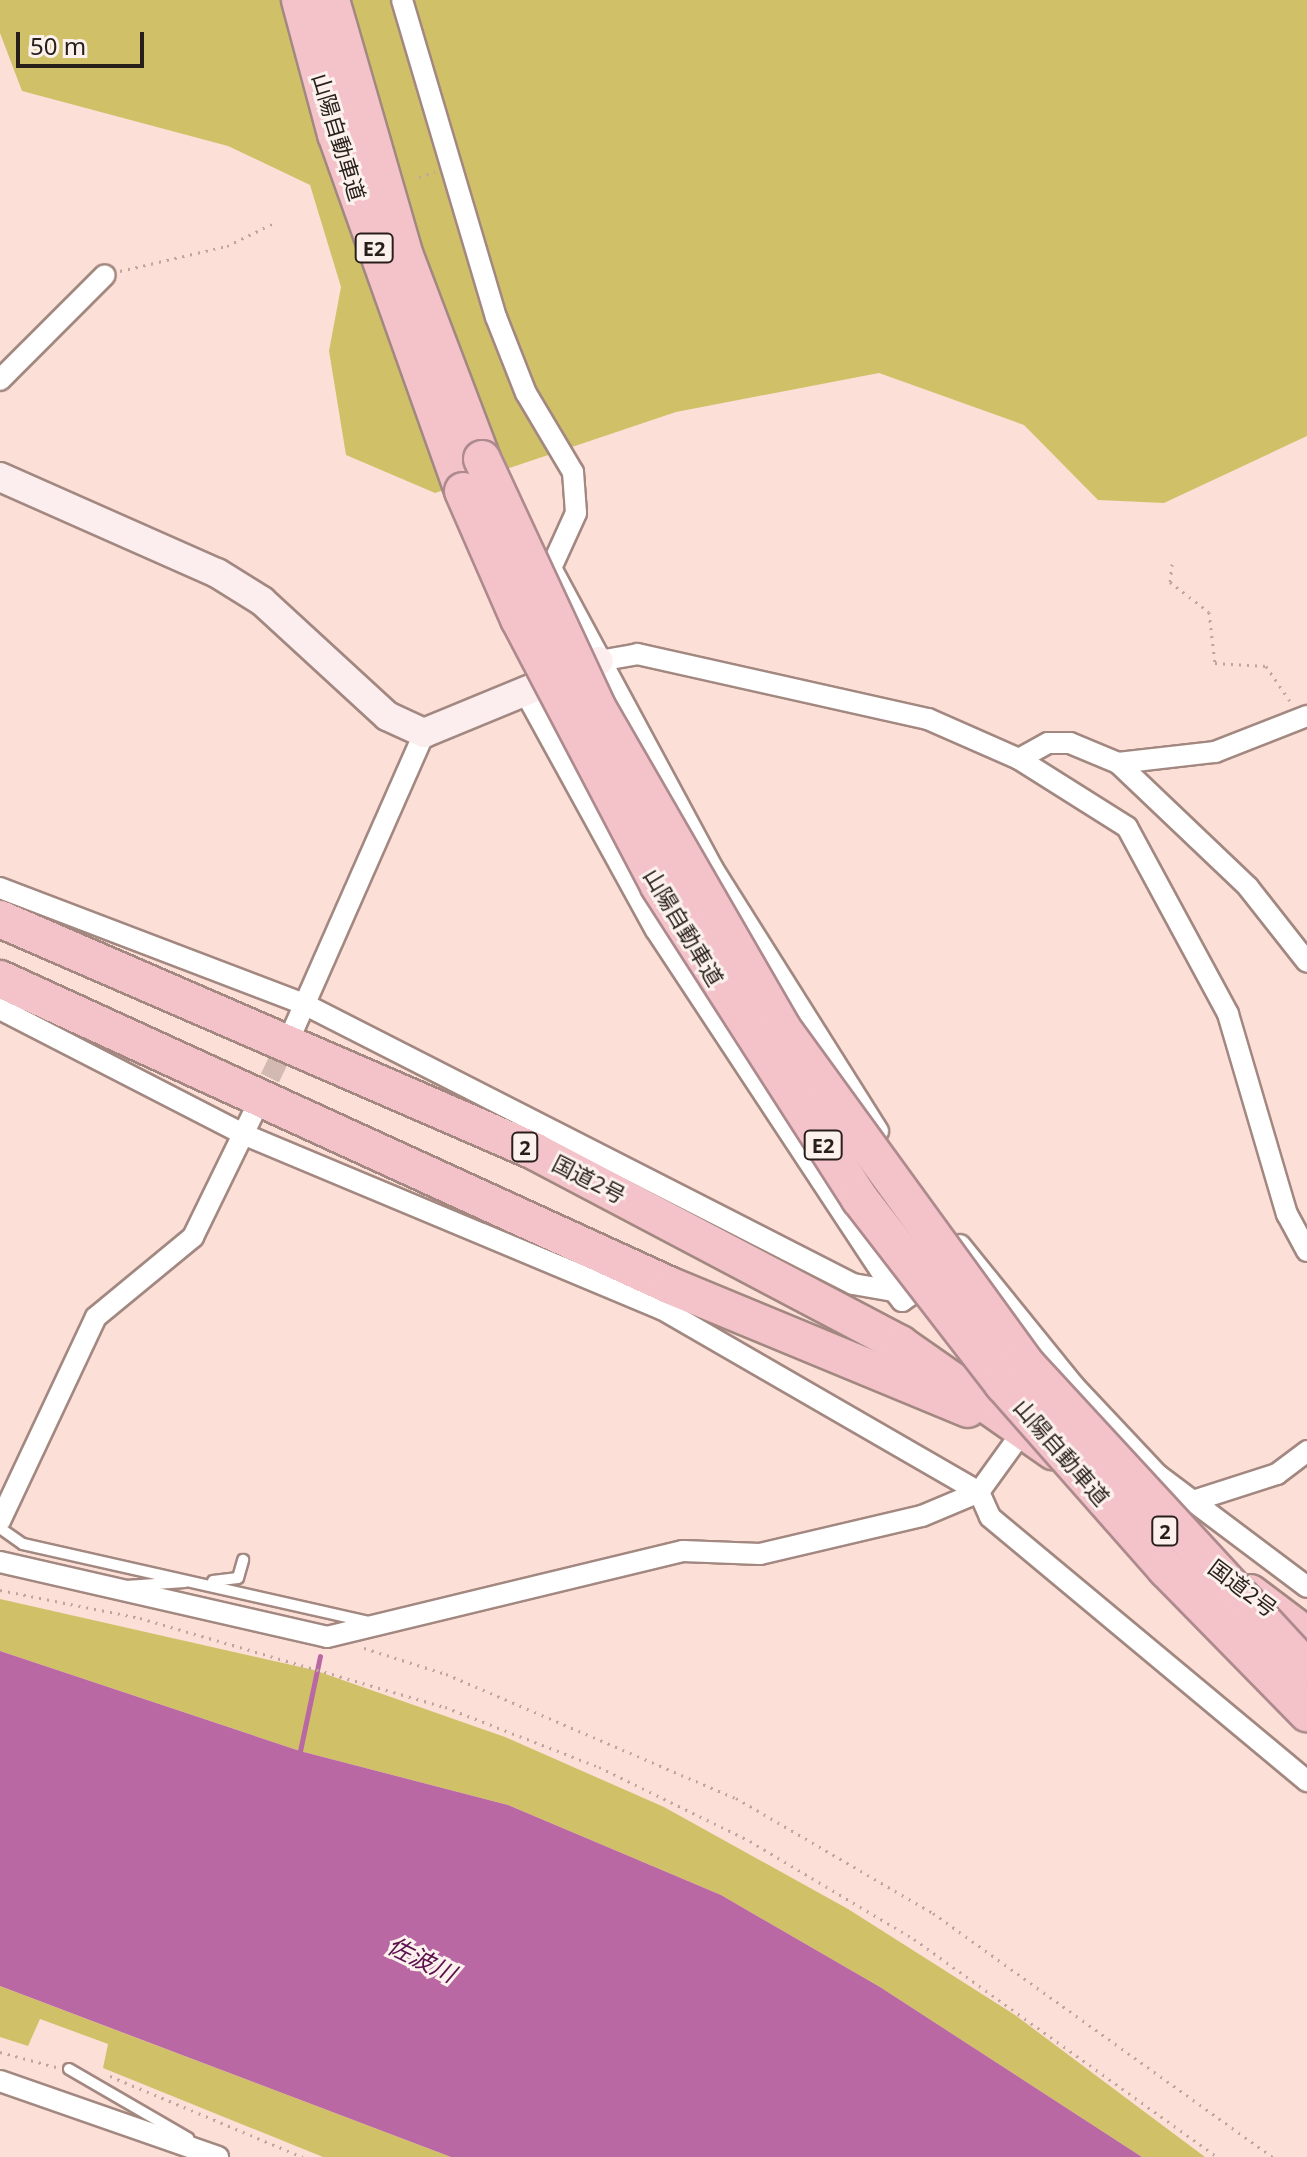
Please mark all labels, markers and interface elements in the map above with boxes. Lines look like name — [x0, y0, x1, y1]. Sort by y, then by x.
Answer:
scale bar — [20, 16, 148, 66]
text: 50 m — [30, 29, 86, 62]
street label: 山陽自動車道 — [307, 70, 371, 204]
road number: E2 — [354, 232, 394, 264]
street label: 山陽自動車道 — [639, 864, 729, 990]
road number: E2 — [803, 1129, 843, 1161]
road number: 2 — [511, 1131, 539, 1163]
street label: 国道2号 — [548, 1149, 630, 1209]
street label: 山陽自動車道 — [1009, 1394, 1115, 1510]
road number: 2 — [1151, 1515, 1179, 1547]
street label: 国道2号 — [1204, 1554, 1282, 1622]
water label: 佐波川 — [383, 1930, 461, 1988]

